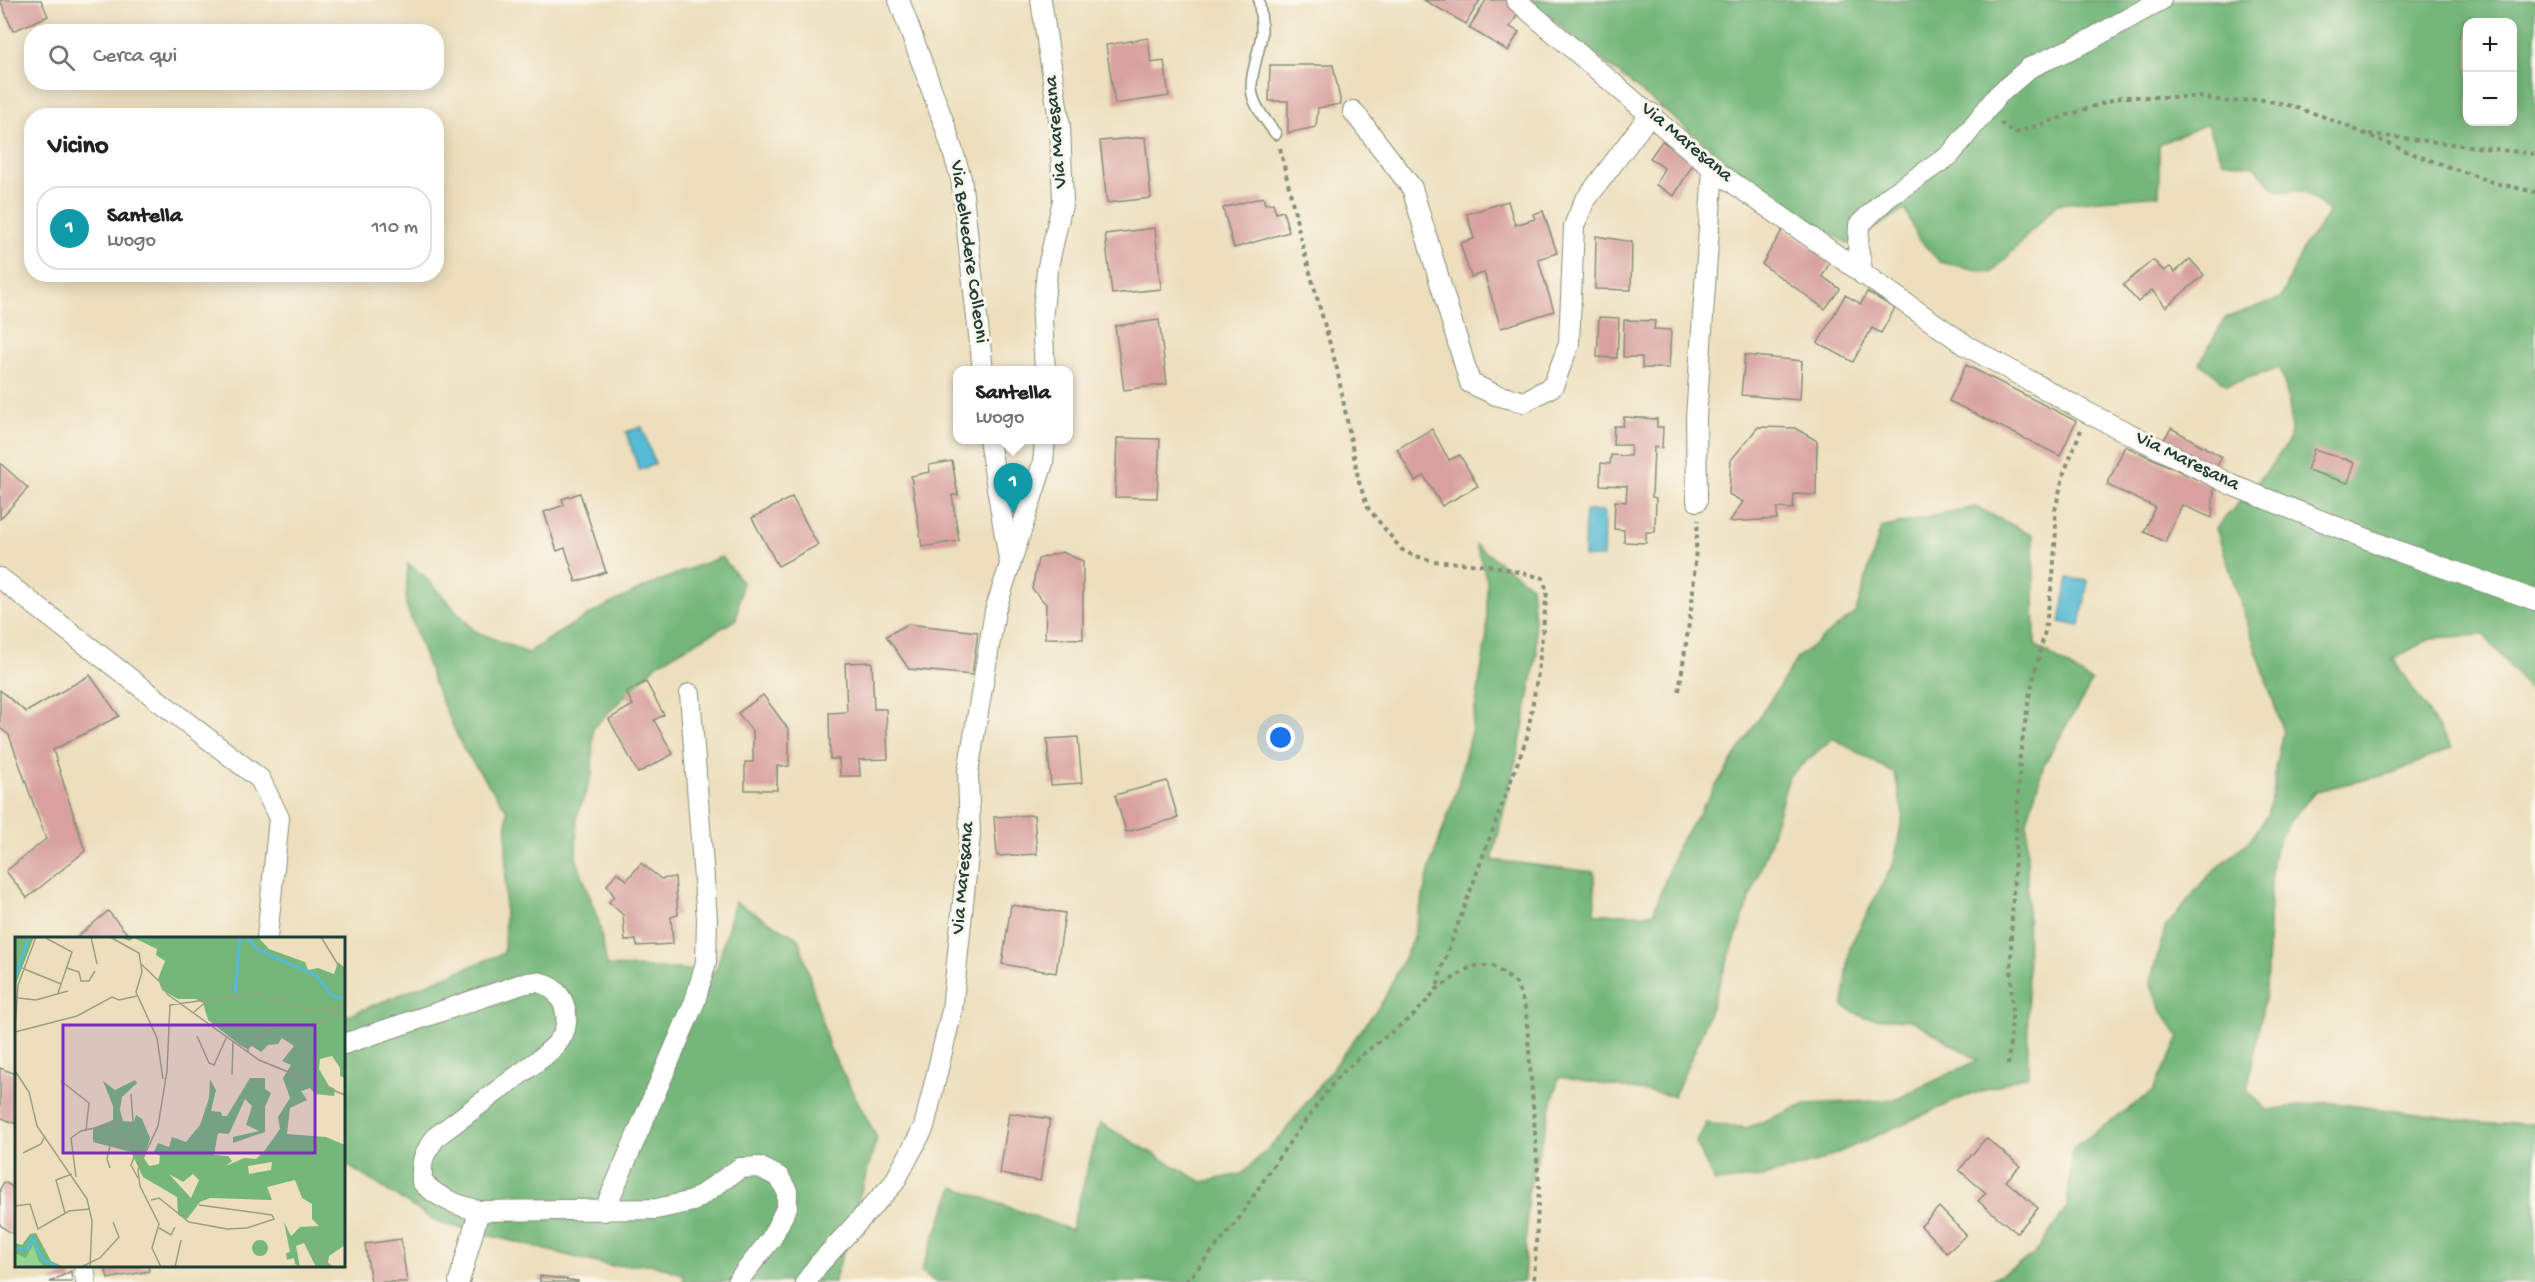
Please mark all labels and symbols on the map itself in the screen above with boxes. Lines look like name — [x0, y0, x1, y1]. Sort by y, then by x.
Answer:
street label: Via Maresana — [1041, 74, 1073, 190]
street label: Via Maresana — [1635, 97, 1737, 189]
street label: Via Belvedere Colleoni — [944, 158, 992, 345]
street label: Via Maresana — [2130, 427, 2244, 497]
pin: 1 — [994, 464, 1032, 513]
your location — [1266, 723, 1295, 752]
street label: Via Maresana — [948, 820, 980, 936]
inset map — [15, 937, 345, 1267]

